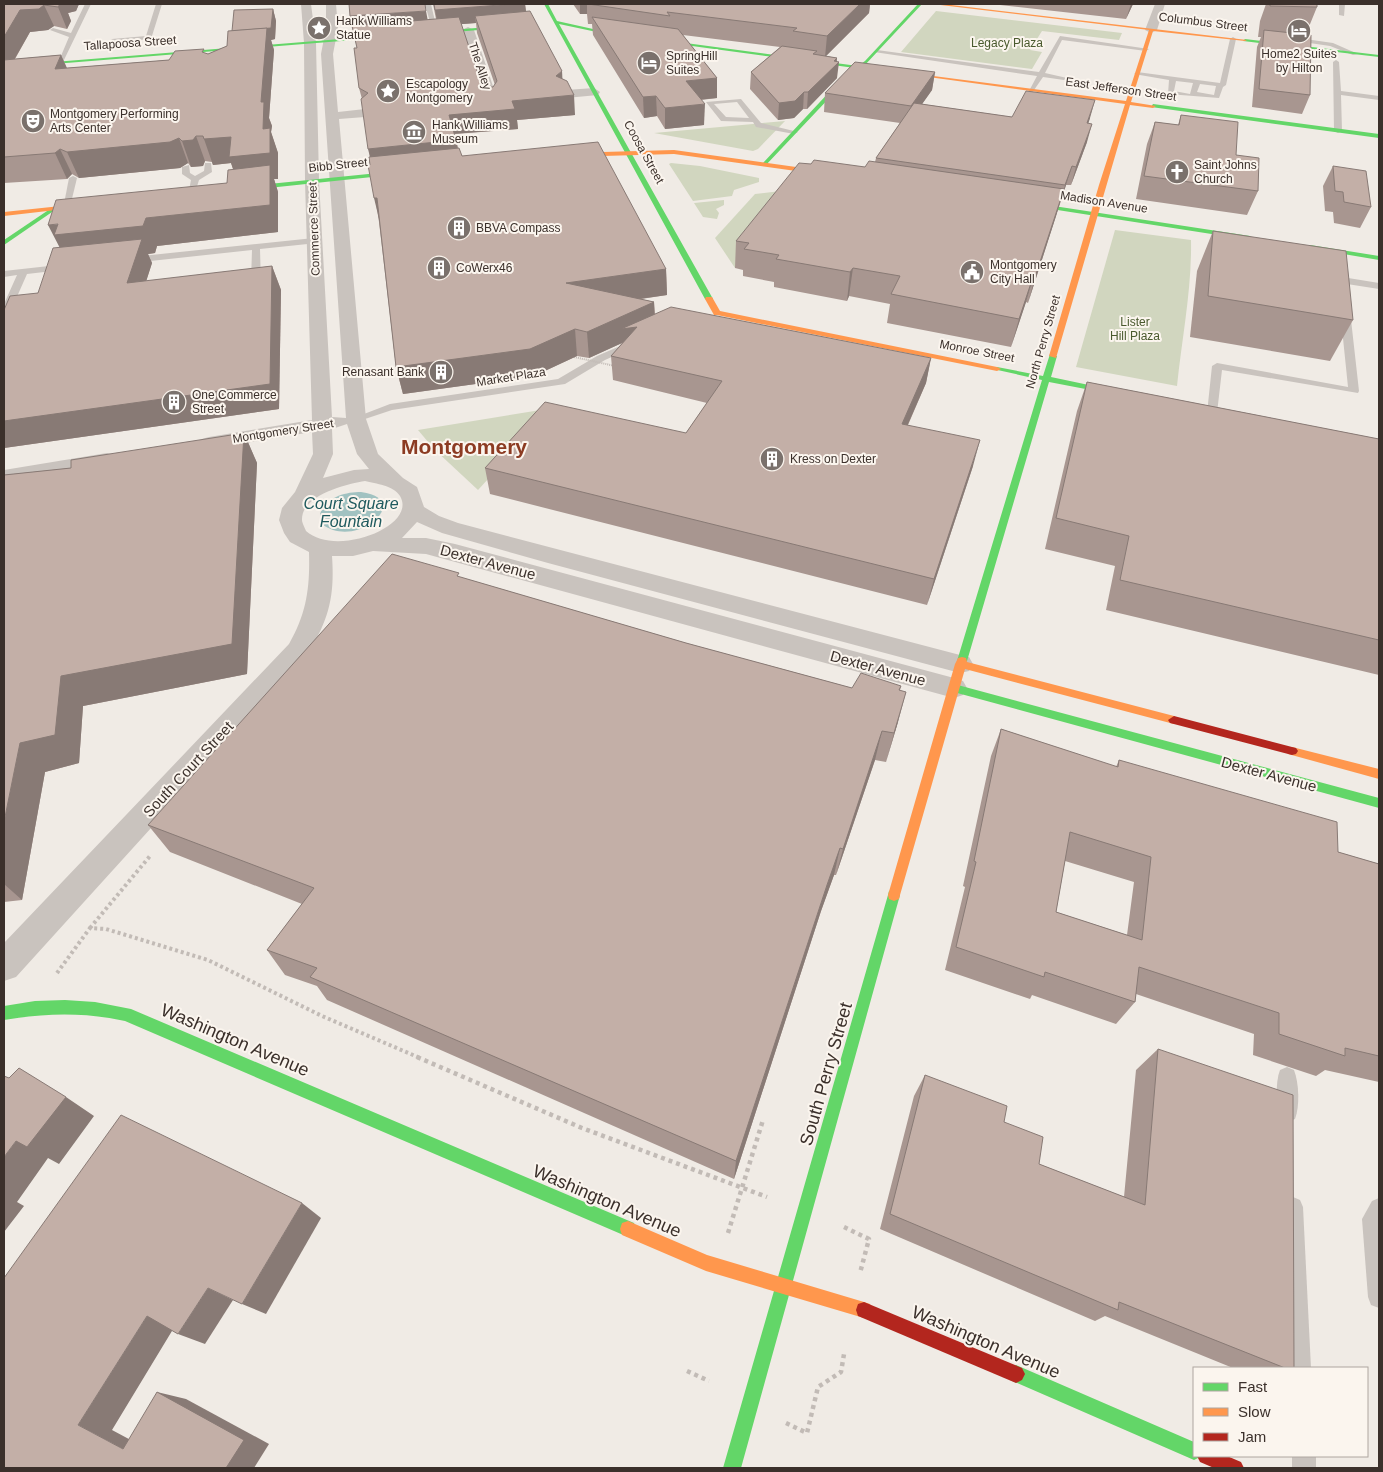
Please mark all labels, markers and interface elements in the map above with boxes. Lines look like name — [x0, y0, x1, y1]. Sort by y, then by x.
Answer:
street label: Columbus Street — [1158, 10, 1249, 34]
place label: Hank Williams Statue — [336, 14, 412, 42]
place icon: Hank Williams Statue — [306, 15, 332, 41]
hotel icon: Home2 Suites by Hilton — [1286, 18, 1312, 44]
street label: Tallapoosa Street — [83, 33, 177, 53]
park label: Legacy Plaza — [971, 36, 1043, 50]
street label: The Alley — [466, 40, 494, 92]
place label: Home2 Suites by Hilton — [1261, 47, 1337, 75]
place label: SpringHill Suites — [666, 49, 717, 77]
hotel icon: SpringHill Suites — [636, 50, 662, 76]
street label: East Jefferson Street — [1065, 74, 1178, 104]
place label: Escapology Montgomery — [406, 77, 473, 105]
place icon: Escapology Montgomery — [375, 78, 401, 104]
place label: Montgomery Performing Arts Center — [50, 107, 179, 135]
theatre icon: Montgomery Performing Arts Center — [20, 108, 46, 134]
place label: Hank Williams Museum — [432, 118, 508, 146]
street label: Coosa Street — [621, 118, 667, 187]
museum icon: Hank Williams Museum — [401, 119, 427, 145]
street label: Bibb Street — [308, 155, 369, 175]
place label: Saint Johns Church — [1194, 158, 1257, 186]
church icon: Saint Johns Church — [1164, 159, 1190, 185]
street label: Commerce Street — [305, 181, 323, 276]
street label: Madison Avenue — [1059, 188, 1149, 216]
building icon: BBVA Compass — [446, 215, 472, 241]
place label: BBVA Compass — [476, 221, 560, 235]
building icon: CoWerx46 — [426, 255, 452, 281]
place label: Montgomery City Hall — [990, 258, 1057, 286]
public building icon: Montgomery City Hall — [959, 259, 985, 285]
place label: CoWerx46 — [456, 261, 513, 275]
street label: North Perry Street — [1023, 293, 1063, 390]
park label: Lister Hill Plaza — [1110, 315, 1160, 343]
street label: Monroe Street — [938, 337, 1016, 365]
building icon: Renasant Bank — [428, 359, 454, 385]
place label: Renasant Bank — [342, 365, 425, 379]
street label: Market Plaza — [475, 365, 547, 389]
place label: One Commerce Street — [192, 388, 277, 416]
building icon: One Commerce Street — [161, 389, 187, 415]
street label: Montgomery Street — [232, 416, 335, 446]
district label: Montgomery — [401, 435, 527, 458]
building icon: Kress on Dexter — [759, 446, 785, 472]
place label: Kress on Dexter — [790, 452, 876, 466]
water label: Court Square Fountain — [303, 495, 399, 530]
street label: Dexter Avenue — [438, 541, 538, 583]
street label: Dexter Avenue — [828, 647, 928, 689]
street label: South Court Street — [139, 717, 237, 820]
street label: Dexter Avenue — [1219, 753, 1319, 795]
street label: Washington Avenue — [158, 1000, 312, 1080]
street label: South Perry Street — [796, 1000, 856, 1148]
street label: Washington Avenue — [530, 1161, 684, 1241]
street label: Washington Avenue — [909, 1302, 1063, 1382]
legend — [1193, 1367, 1368, 1457]
text: Fast — [1238, 1378, 1268, 1395]
text: Slow — [1238, 1403, 1271, 1420]
text: Jam — [1238, 1428, 1266, 1445]

